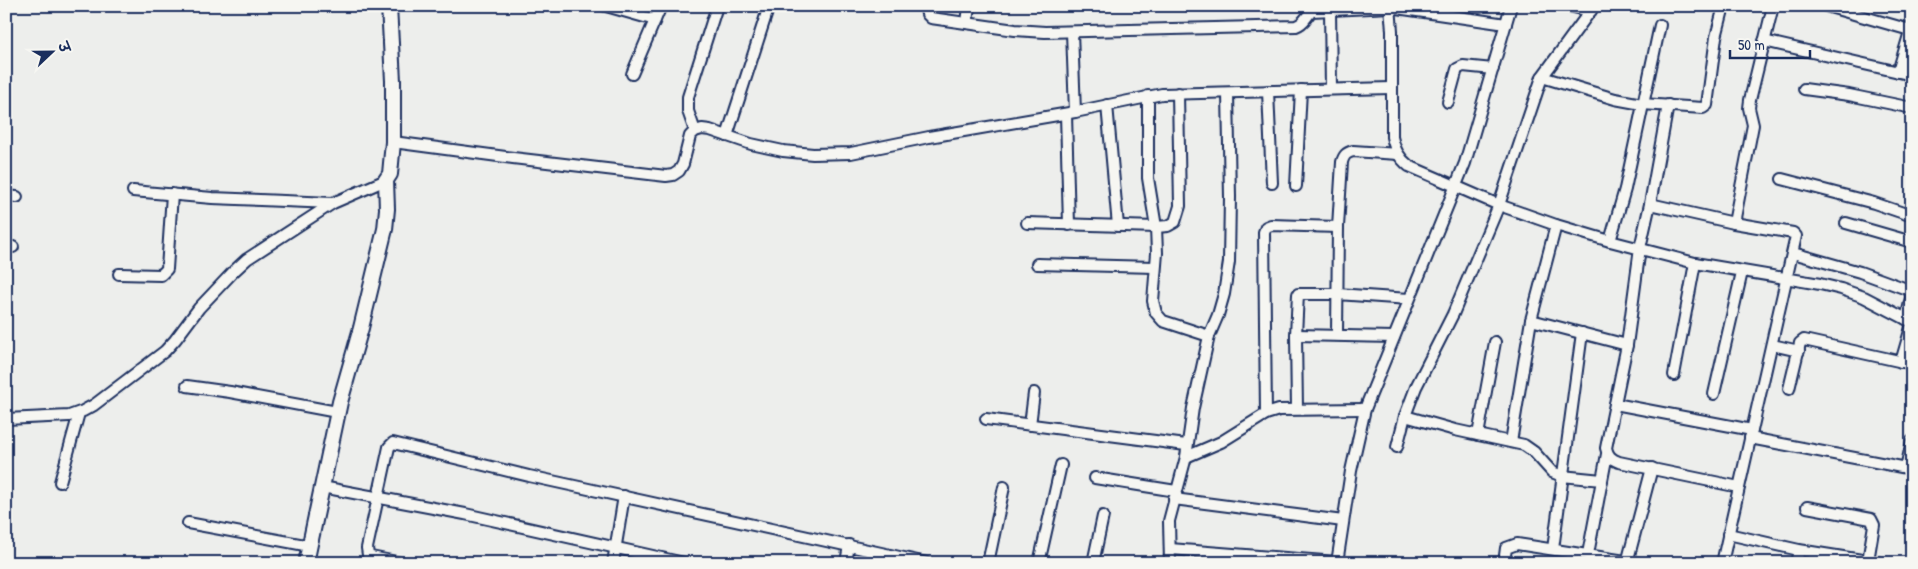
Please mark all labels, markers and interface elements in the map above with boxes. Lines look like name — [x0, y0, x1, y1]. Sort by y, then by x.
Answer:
north arrow — [28, 28, 78, 78]
scale bar — [1730, 28, 1810, 60]
text: 50 m — [1738, 34, 1765, 55]
text: उ — [53, 37, 76, 56]

